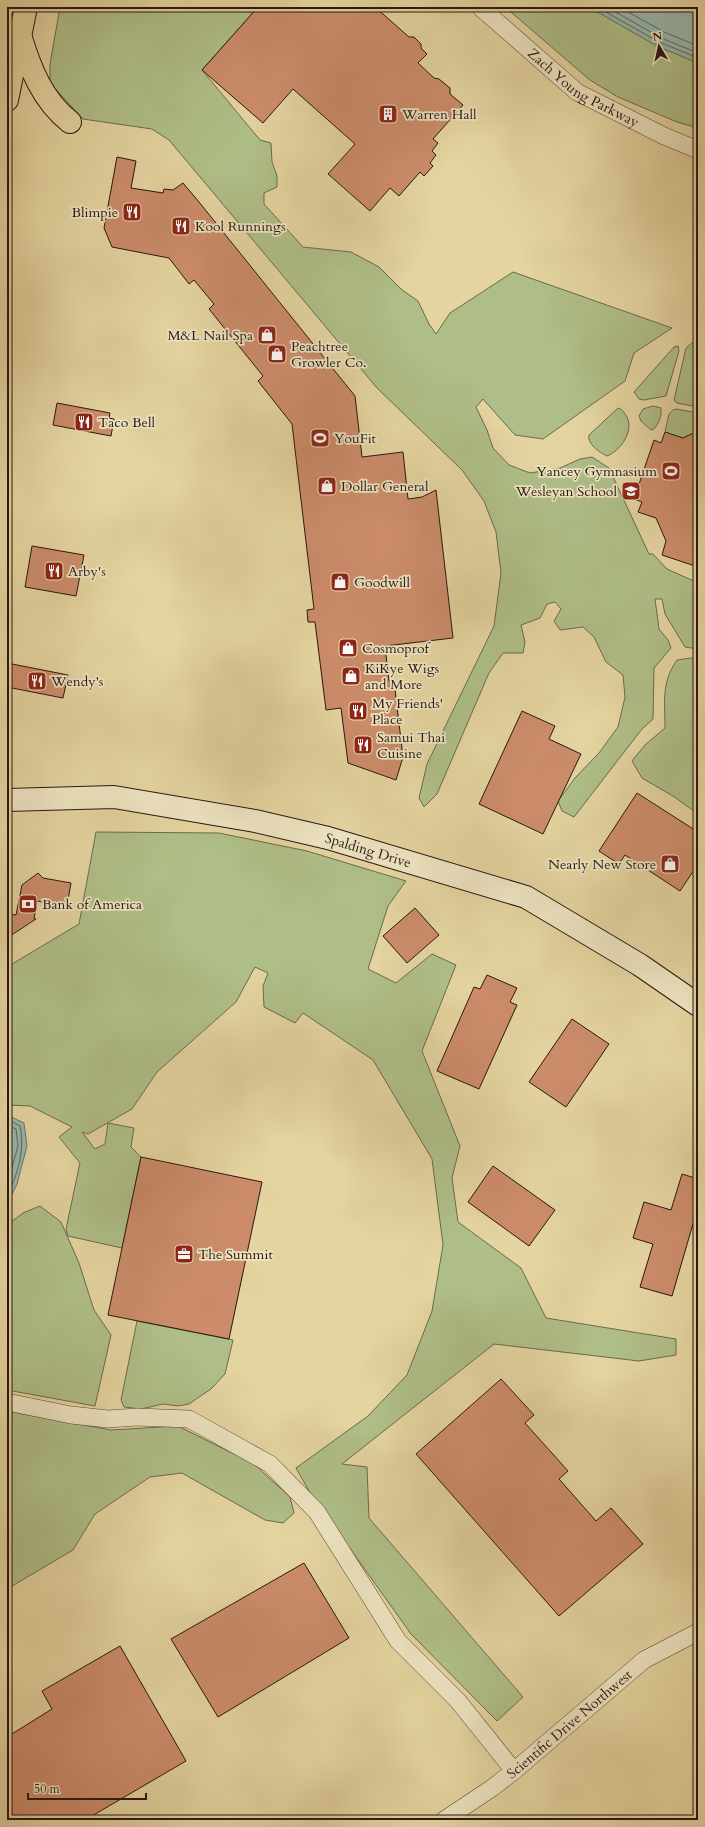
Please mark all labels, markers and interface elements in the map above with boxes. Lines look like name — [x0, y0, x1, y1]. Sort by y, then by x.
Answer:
north arrow — [639, 26, 679, 66]
text: N — [652, 28, 664, 45]
street label: Zach Young Parkway — [524, 44, 643, 132]
building icon: Warren Hall — [377, 103, 399, 125]
place label: Warren Hall — [401, 105, 477, 124]
restaurant icon: Blimpie — [121, 201, 143, 223]
place label: Blimpie — [71, 203, 118, 222]
restaurant icon: Kool Runnings — [170, 215, 192, 237]
place label: Kool Runnings — [195, 217, 286, 236]
shop icon: M&L Nail Spa — [256, 324, 278, 346]
place label: M&L Nail Spa — [167, 326, 253, 345]
place label: Peachtree Growler Co. — [291, 337, 367, 372]
shop icon: Peachtree Growler Co. — [266, 343, 288, 365]
restaurant icon: Taco Bell — [73, 411, 95, 433]
place label: Taco Bell — [98, 413, 155, 432]
sports icon: YouFit — [309, 427, 331, 449]
place label: YouFit — [334, 429, 377, 448]
sports icon: Yancey Gymnasium — [660, 460, 682, 482]
place label: Yancey Gymnasium — [536, 462, 657, 481]
shop icon: Dollar General — [316, 475, 338, 497]
place label: Dollar General — [341, 477, 429, 496]
school or university icon: Wesleyan School — [620, 480, 642, 502]
place label: Wesleyan School — [515, 482, 617, 501]
restaurant icon: Arby's — [43, 560, 65, 582]
place label: Arby's — [68, 562, 106, 581]
shop icon: Goodwill — [329, 571, 351, 593]
place label: Goodwill — [354, 573, 410, 592]
shop icon: Cosmoprof — [337, 637, 359, 659]
place label: Cosmoprof — [362, 639, 431, 658]
place label: KiKye Wigs and More — [365, 659, 440, 694]
shop icon: KiKye Wigs and More — [340, 665, 362, 687]
restaurant icon: Wendy's — [26, 670, 48, 692]
place label: Wendy's — [50, 672, 104, 691]
place label: My Friends' Place — [372, 694, 443, 729]
restaurant icon: My Friends' Place — [347, 700, 369, 722]
place label: Samui Thai Cuisine — [377, 728, 445, 763]
restaurant icon: Samui Thai Cuisine — [352, 734, 374, 756]
street label: Spalding Drive — [323, 828, 414, 872]
shop icon: Nearly New Store — [659, 853, 681, 875]
place label: Nearly New Store — [548, 855, 656, 874]
bank icon: Bank of America — [17, 893, 39, 915]
place label: Bank of America — [42, 895, 142, 914]
office icon: The Summit — [173, 1243, 195, 1265]
place label: The Summit — [198, 1245, 273, 1264]
street label: Scientific Drive Northwest — [503, 1665, 636, 1783]
scale bar — [28, 1775, 146, 1801]
text: 50 m — [34, 1781, 61, 1797]

